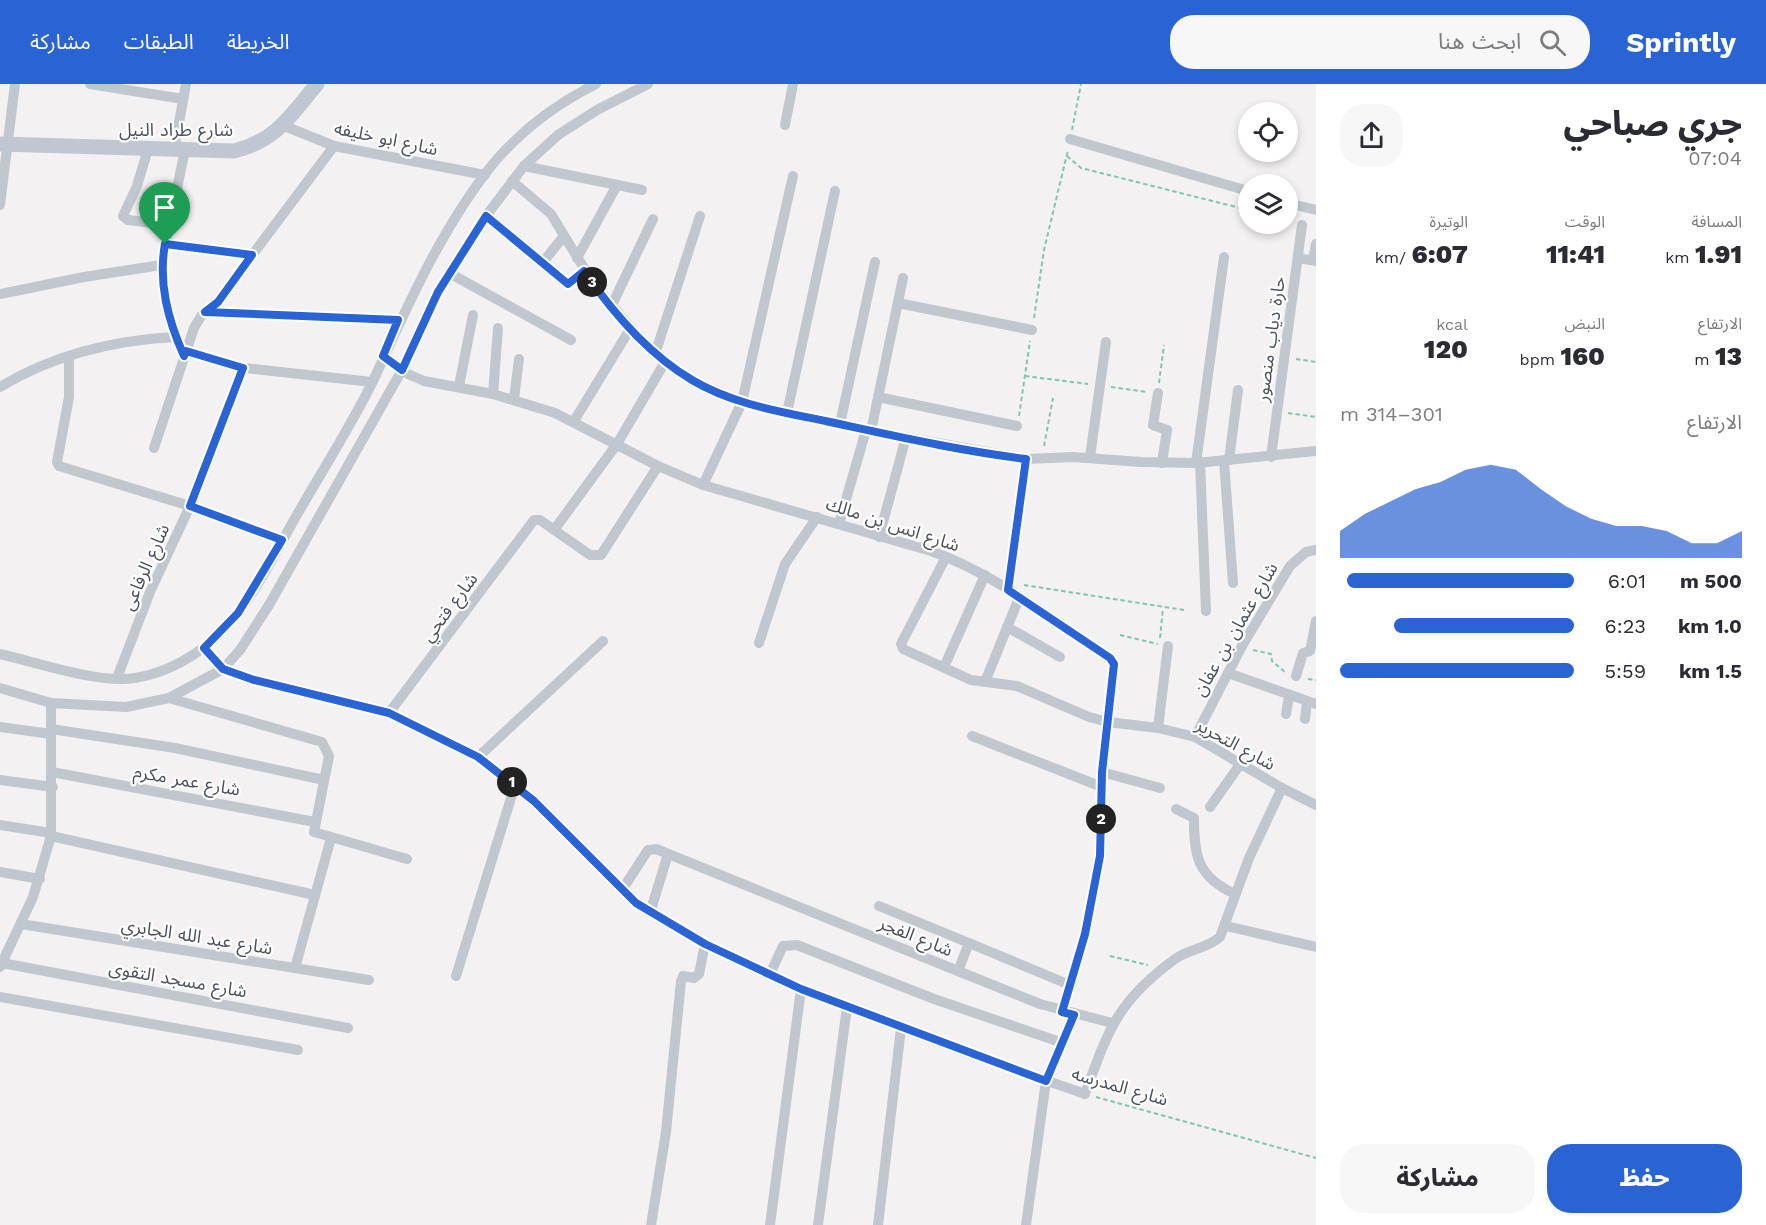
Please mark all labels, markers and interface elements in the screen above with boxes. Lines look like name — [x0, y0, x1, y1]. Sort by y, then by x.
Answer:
search box — [1170, 15, 1590, 69]
icon: search — [1536, 26, 1569, 59]
text: Sprintly — [1626, 26, 1736, 59]
text: مشاركة — [30, 29, 91, 54]
text: الطبقات — [124, 29, 194, 54]
text: الخريطة — [227, 29, 290, 54]
text: ابحث هنا — [1438, 29, 1521, 54]
map controls — [1238, 102, 1298, 234]
button: locate — [1238, 102, 1298, 162]
button: share — [1340, 104, 1403, 167]
text: جري صباحي — [1564, 104, 1742, 143]
street label: شارع ابو خليفه — [331, 117, 440, 163]
street label: شارع طراد النيل — [119, 119, 233, 144]
text: 07:04 — [1688, 146, 1742, 170]
button: layers — [1238, 174, 1298, 234]
pin — [139, 182, 190, 244]
icon: arrive — [148, 191, 181, 224]
text: الوتيرة — [1430, 212, 1468, 231]
text: الوقت — [1565, 212, 1605, 231]
text: المسافة — [1692, 212, 1742, 231]
text: 6:07 — [1412, 239, 1468, 269]
text: 11:41 — [1546, 239, 1605, 269]
text: 1.91 — [1695, 239, 1742, 269]
text: /km — [1375, 248, 1412, 267]
text: km — [1665, 248, 1695, 267]
pin: 3 — [577, 267, 607, 297]
text: 3 — [587, 272, 597, 291]
street label: حارة دياب منصور — [1251, 275, 1290, 404]
text: النبض — [1564, 314, 1605, 333]
text: الارتفاع — [1698, 314, 1742, 333]
text: kcal — [1436, 315, 1468, 334]
text: 120 — [1424, 334, 1468, 364]
text: 160 — [1560, 341, 1605, 371]
text: 13 — [1715, 341, 1742, 371]
text: bpm — [1520, 350, 1560, 369]
text: m — [1694, 350, 1715, 369]
text: 301–314 m — [1340, 402, 1443, 426]
text: الارتفاع — [1687, 410, 1742, 434]
street label: شارع انس بن مالك — [822, 492, 963, 559]
street label: شارع الرفاعى — [117, 521, 177, 615]
street label: شارع عثمان بن عفان — [1188, 558, 1285, 702]
street label: شارع فتحي — [416, 568, 485, 648]
text: 6:01 — [1608, 569, 1646, 593]
text: 500 m — [1680, 569, 1742, 593]
text: 6:23 — [1605, 614, 1646, 638]
text: 1.0 km — [1678, 614, 1742, 638]
text: 5:59 — [1604, 659, 1646, 683]
text: 1.5 km — [1679, 659, 1742, 683]
street label: شارع التحرير — [1190, 713, 1279, 778]
street label: شارع عمر مكرم — [131, 760, 242, 804]
pin: 1 — [497, 767, 527, 797]
text: 1 — [509, 772, 515, 791]
pin: 2 — [1086, 804, 1116, 834]
text: 2 — [1096, 809, 1106, 828]
street label: شارع الفجر — [874, 911, 956, 964]
street label: شارع عبد الله الجابري — [119, 914, 274, 962]
street label: شارع مسجد التقوى — [107, 957, 249, 1005]
street label: شارع المدرسه — [1068, 1062, 1171, 1114]
button: مشاركة — [1340, 1144, 1535, 1213]
button: حفظ — [1547, 1144, 1742, 1213]

